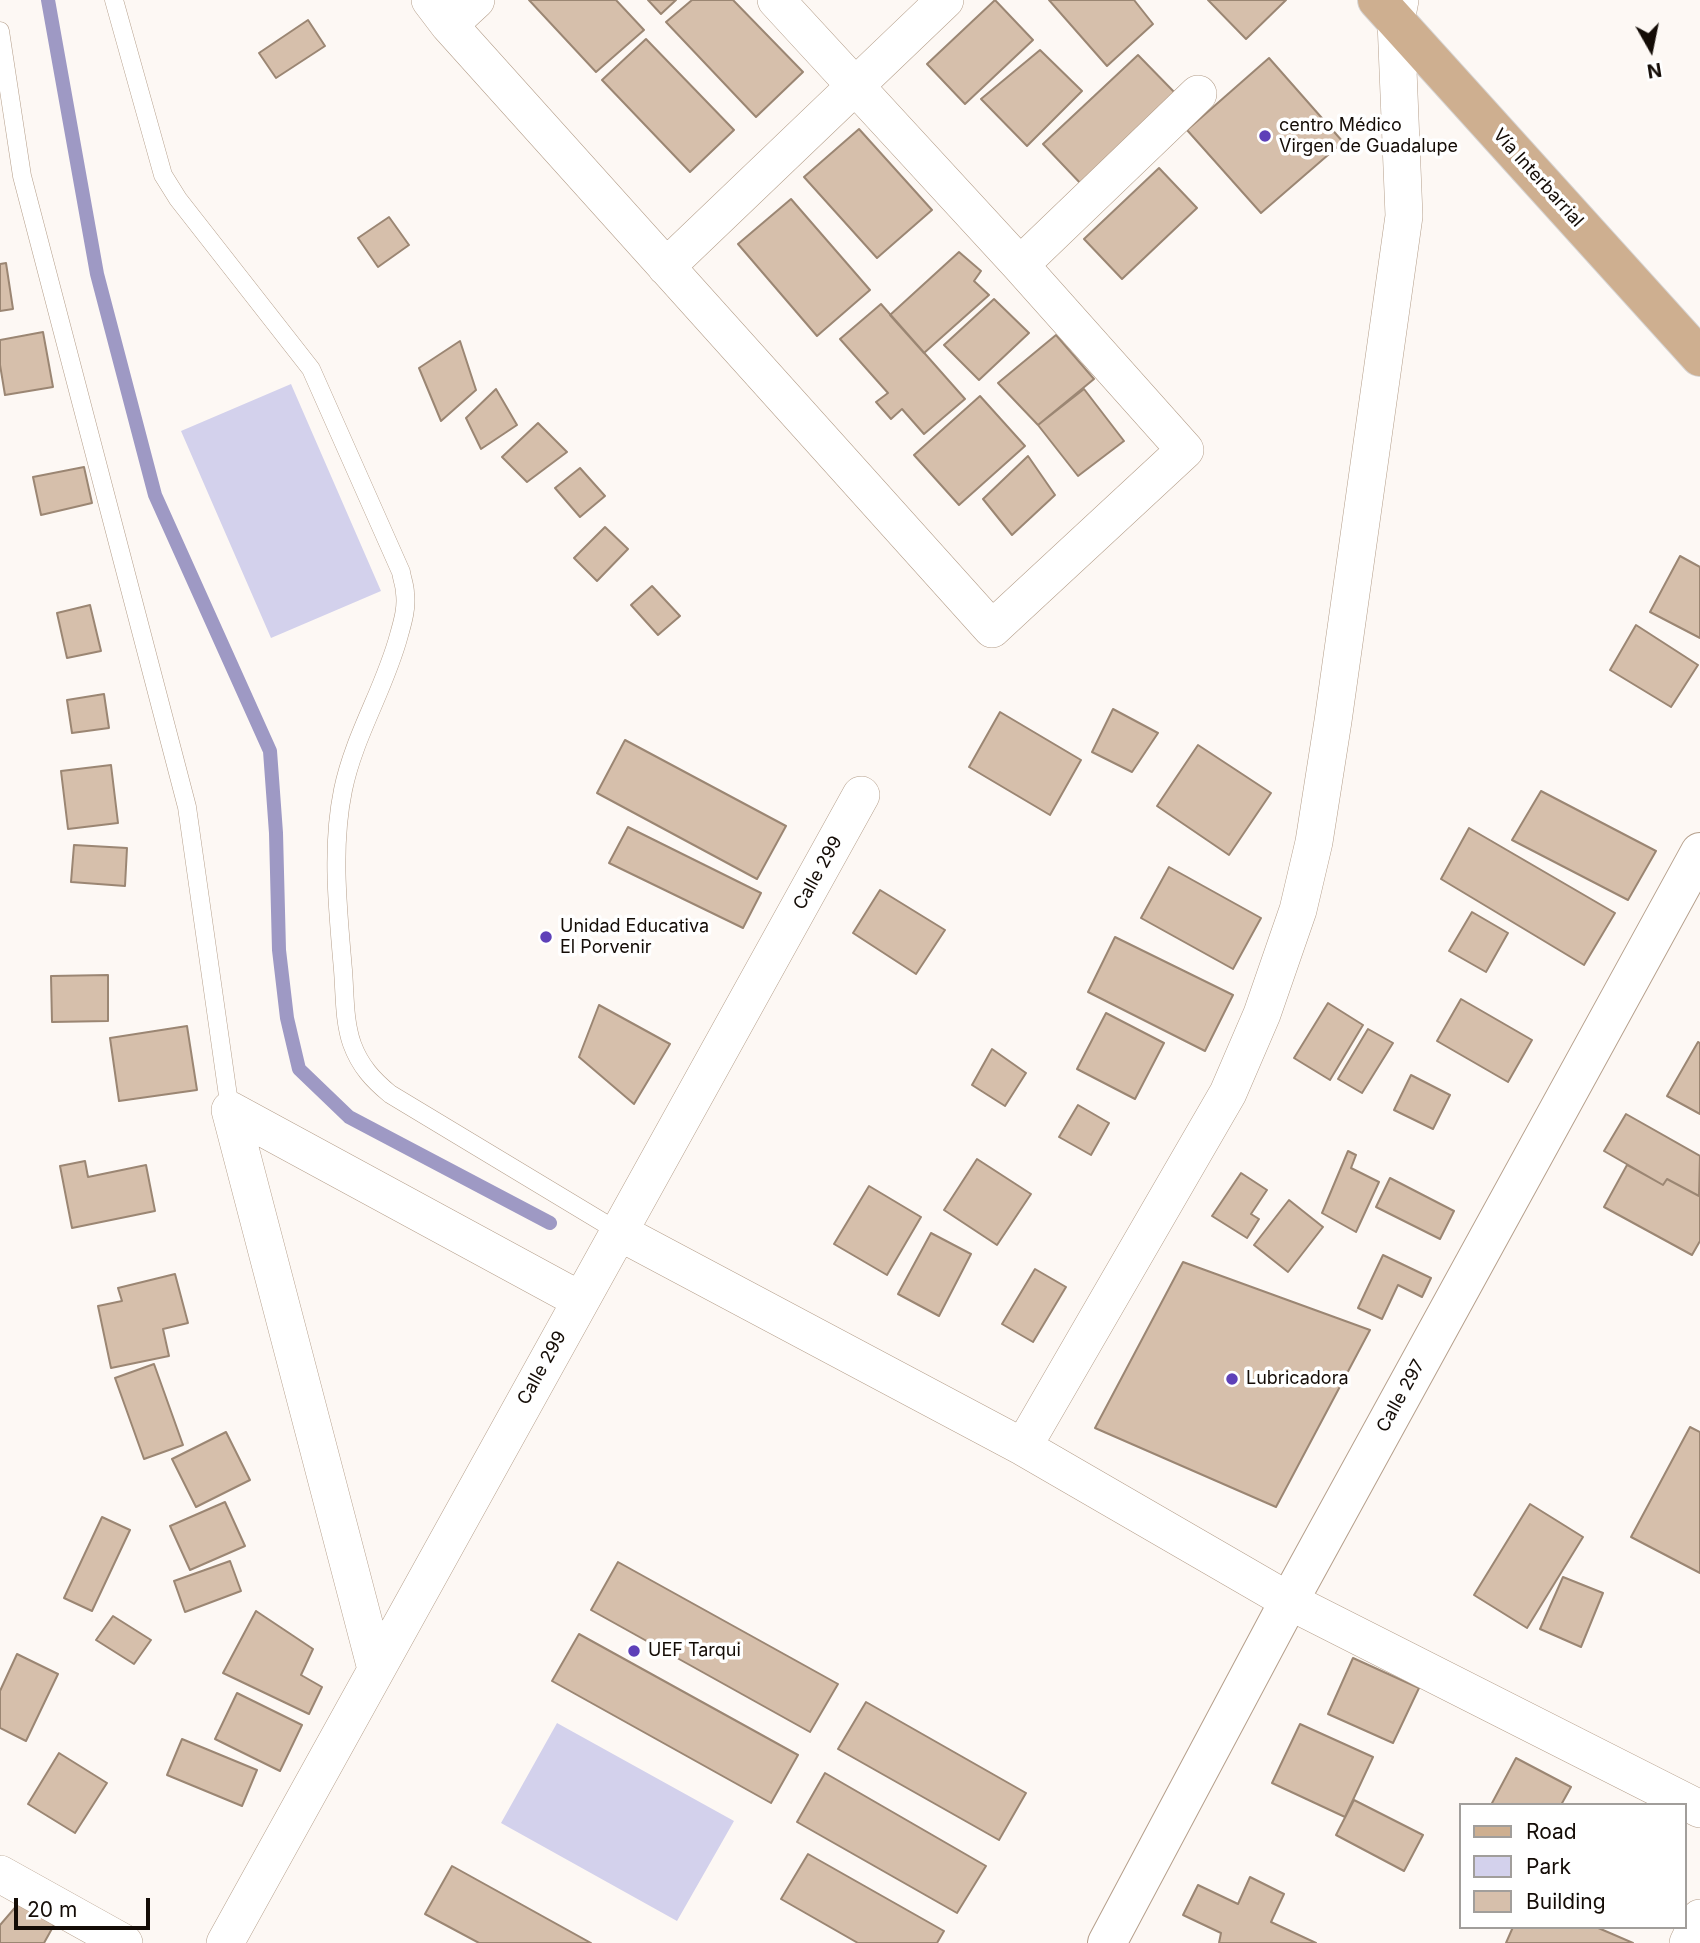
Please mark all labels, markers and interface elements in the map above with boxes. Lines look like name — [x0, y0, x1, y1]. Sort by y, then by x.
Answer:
north arrow — [1616, 14, 1686, 84]
text: N — [1645, 58, 1663, 83]
place label: centro Médico Virgen de Guadalupe — [1279, 115, 1458, 158]
street label: Vía Interbarrial — [1488, 124, 1588, 232]
marker: centro Médico Virgen de Guadalupe — [1257, 128, 1273, 144]
street label: Calle 299 — [789, 832, 847, 914]
place label: Unidad Educativa El Porvenir — [560, 916, 709, 958]
marker: Unidad Educativa El Porvenir — [538, 929, 554, 945]
street label: Calle 299 — [513, 1327, 571, 1409]
street label: Calle 297 — [1372, 1356, 1430, 1436]
place label: Lubricadora — [1246, 1368, 1349, 1390]
marker: Lubricadora — [1224, 1371, 1240, 1387]
place label: UEF Tarqui — [648, 1640, 741, 1662]
marker: UEF Tarqui — [626, 1643, 642, 1659]
legend — [1458, 1803, 1686, 1929]
text: Road — [1526, 1819, 1577, 1844]
text: Park — [1526, 1854, 1571, 1879]
scale bar — [18, 1884, 154, 1928]
text: Building — [1526, 1889, 1606, 1914]
text: 20 m — [27, 1897, 77, 1922]

